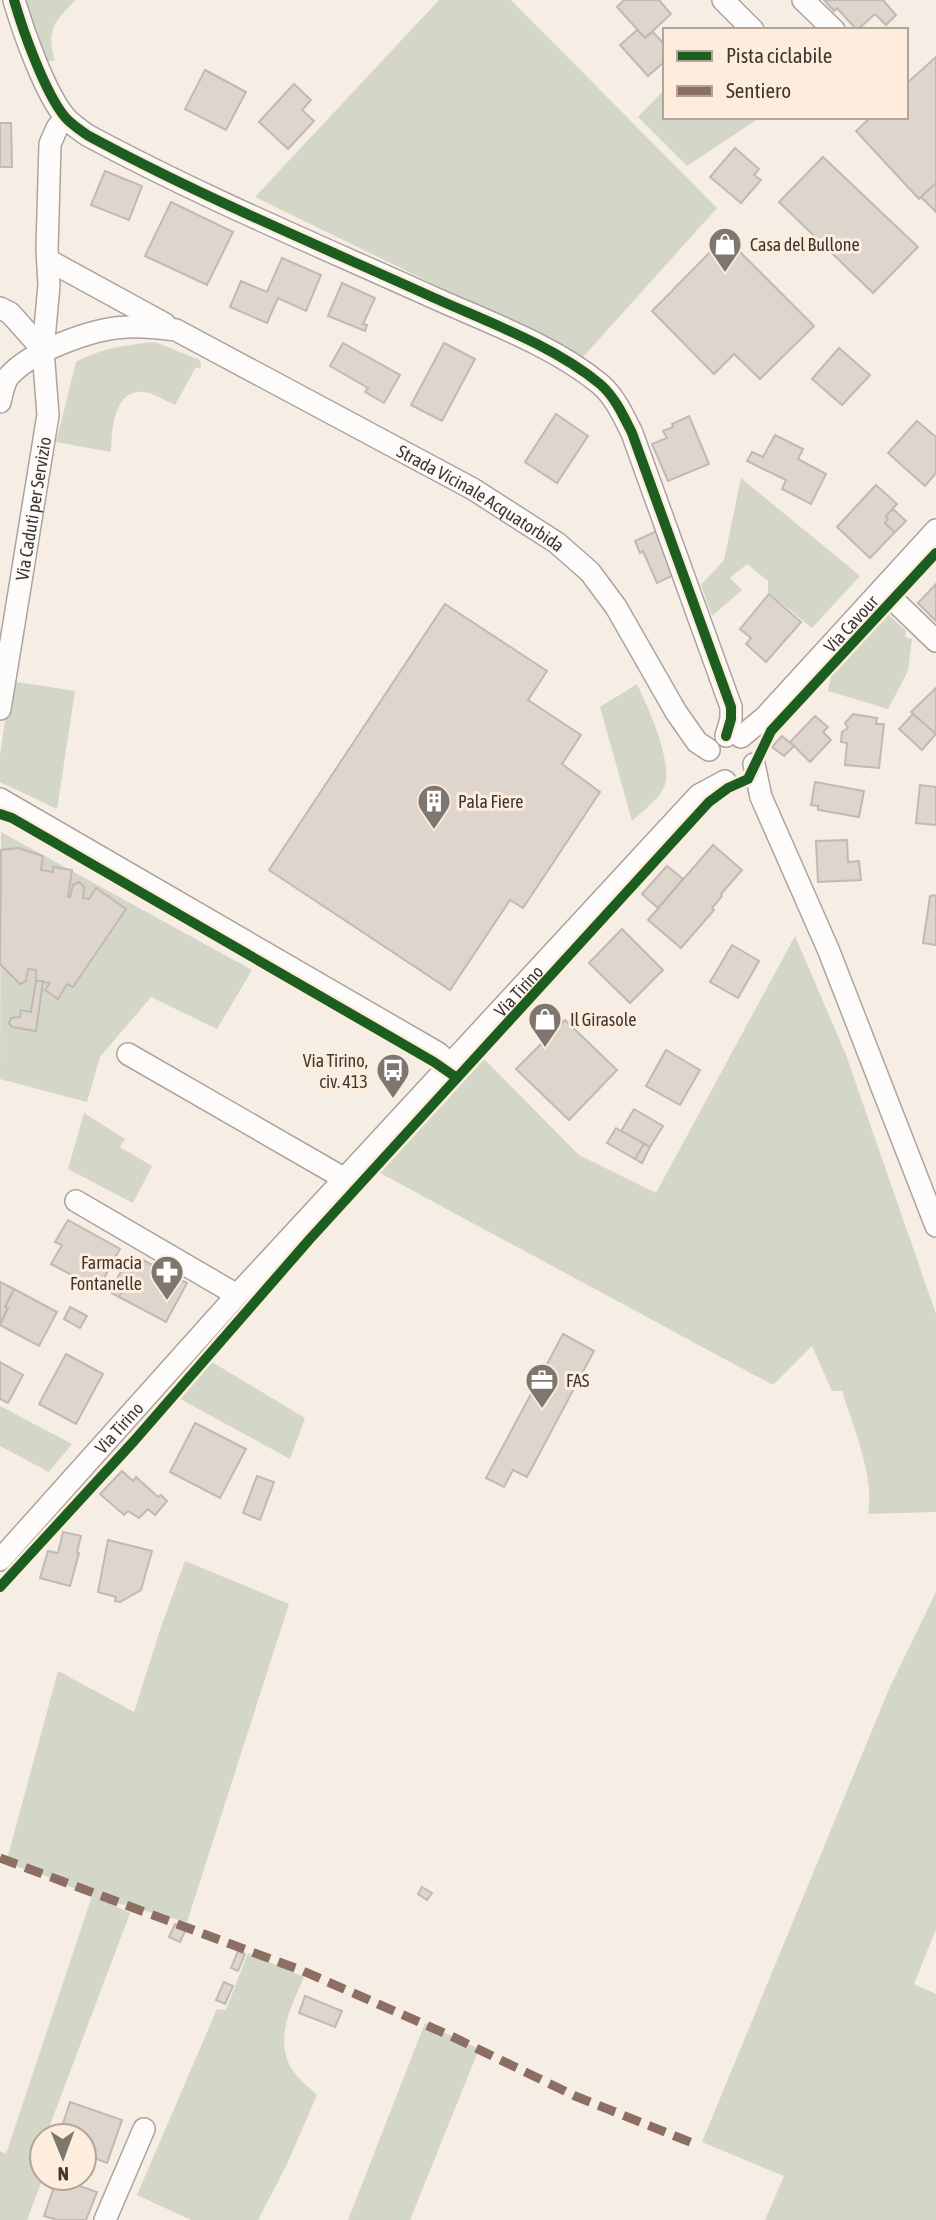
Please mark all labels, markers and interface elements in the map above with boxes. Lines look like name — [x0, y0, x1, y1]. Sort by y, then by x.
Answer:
legend — [663, 28, 908, 119]
text: Pista ciclabile — [726, 43, 832, 67]
text: Sentiero — [726, 78, 791, 102]
shop icon: Casa del Bullone — [706, 225, 744, 274]
place label: Casa del Bullone — [750, 234, 860, 255]
street label: Via Caduti per Servizio — [11, 435, 55, 582]
street label: Strada Vicinale Acquatorbida — [394, 440, 569, 555]
street label: Via Cavour — [819, 590, 882, 656]
building icon: Pala Fiere — [415, 782, 453, 831]
place label: Pala Fiere — [458, 791, 523, 812]
street label: Via Tirino — [489, 961, 547, 1021]
shop icon: Il Girasole — [526, 1000, 564, 1049]
place label: Il Girasole — [570, 1009, 636, 1030]
place label: Via Tirino, civ. 413 — [303, 1050, 368, 1092]
bus stop icon: Via Tirino, civ. 413 — [374, 1051, 412, 1100]
place label: Farmacia Fontanelle — [70, 1252, 142, 1294]
pharmacy icon: Farmacia Fontanelle — [148, 1253, 186, 1302]
office icon: FAS — [523, 1361, 561, 1410]
place label: FAS — [566, 1370, 590, 1391]
street label: Via Tirino — [90, 1397, 147, 1457]
north arrow — [28, 2122, 98, 2192]
text: N — [57, 2163, 69, 2185]

